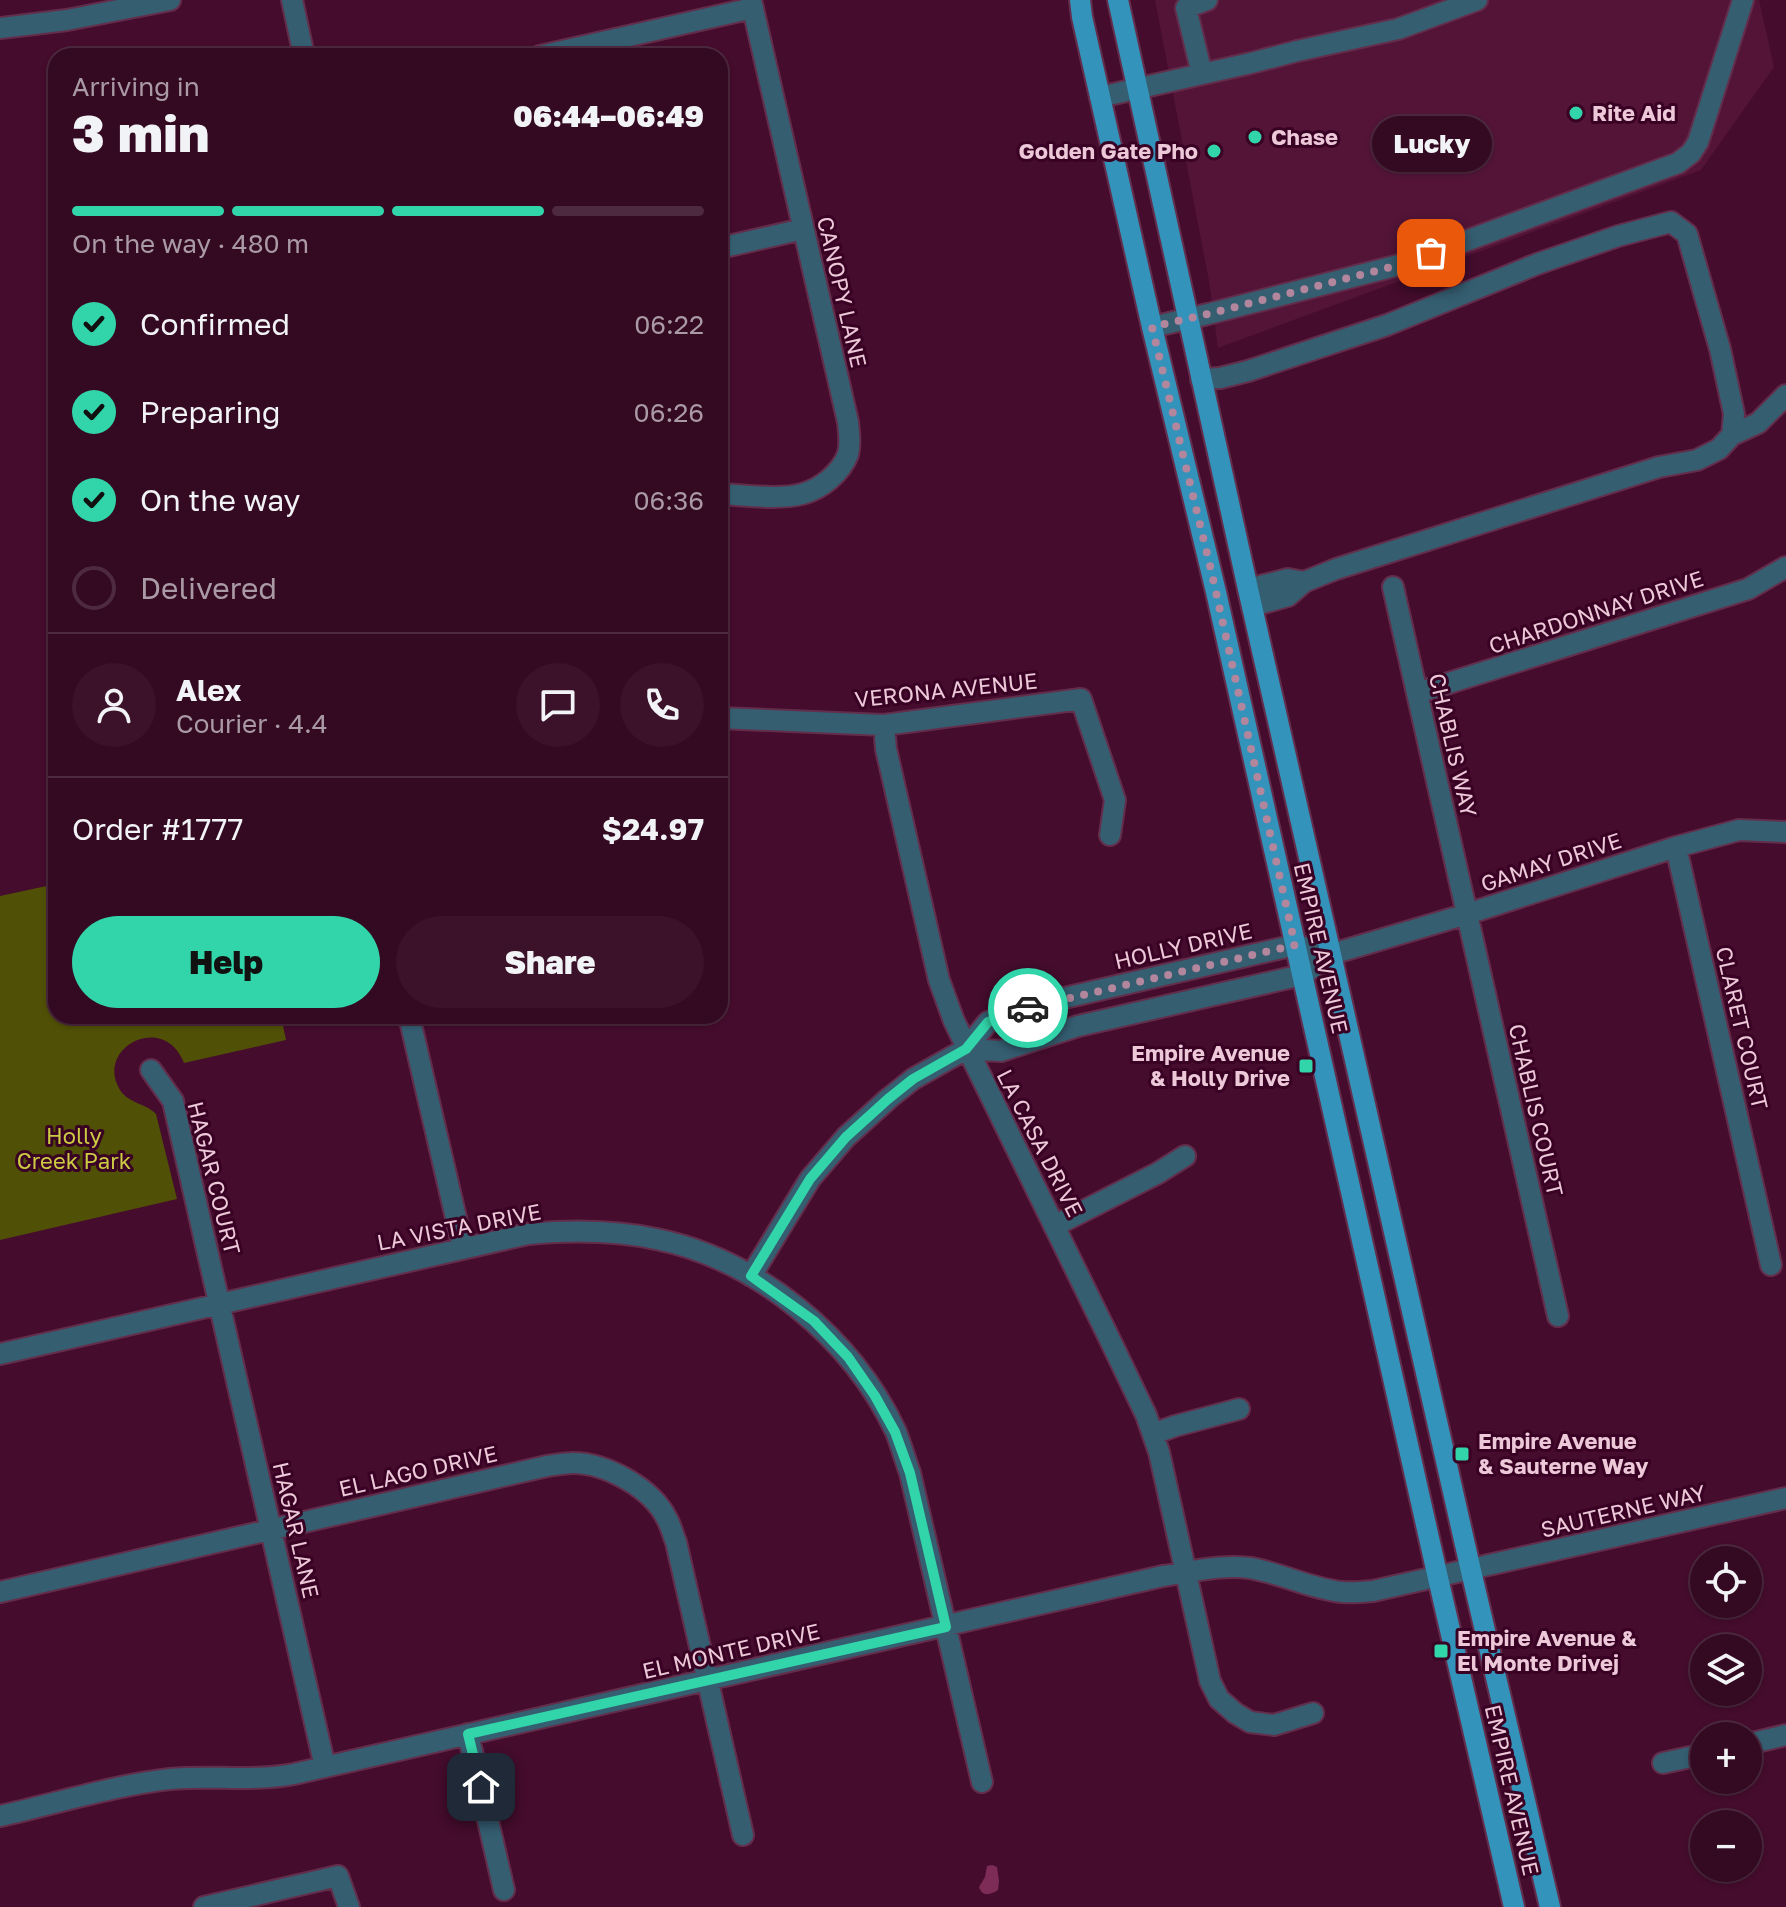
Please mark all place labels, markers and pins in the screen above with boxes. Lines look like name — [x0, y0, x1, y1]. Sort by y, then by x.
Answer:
place label: Rite Aid — [1592, 99, 1676, 126]
marker: Rite Aid — [1567, 104, 1585, 122]
callout: Lucky — [1371, 117, 1491, 173]
place label: Chase — [1271, 123, 1338, 150]
marker: Chase — [1246, 128, 1264, 146]
place label: Golden Gate Pho — [1019, 137, 1198, 164]
marker: Golden Gate Pho — [1205, 142, 1223, 160]
pin — [1397, 219, 1465, 287]
place label: Empire Avenue & Holly Drive — [1131, 1039, 1290, 1091]
marker: Empire Avenue & Holly Drive — [1297, 1057, 1315, 1075]
place label: Empire Avenue & Sauterne Way — [1478, 1427, 1648, 1479]
marker: Empire Avenue & Sauterne Way — [1453, 1445, 1471, 1463]
place label: Empire Avenue & El Monte Drivej — [1457, 1624, 1637, 1676]
marker: Empire Avenue & El Monte Drivej — [1432, 1642, 1450, 1660]
pin — [447, 1753, 515, 1821]

